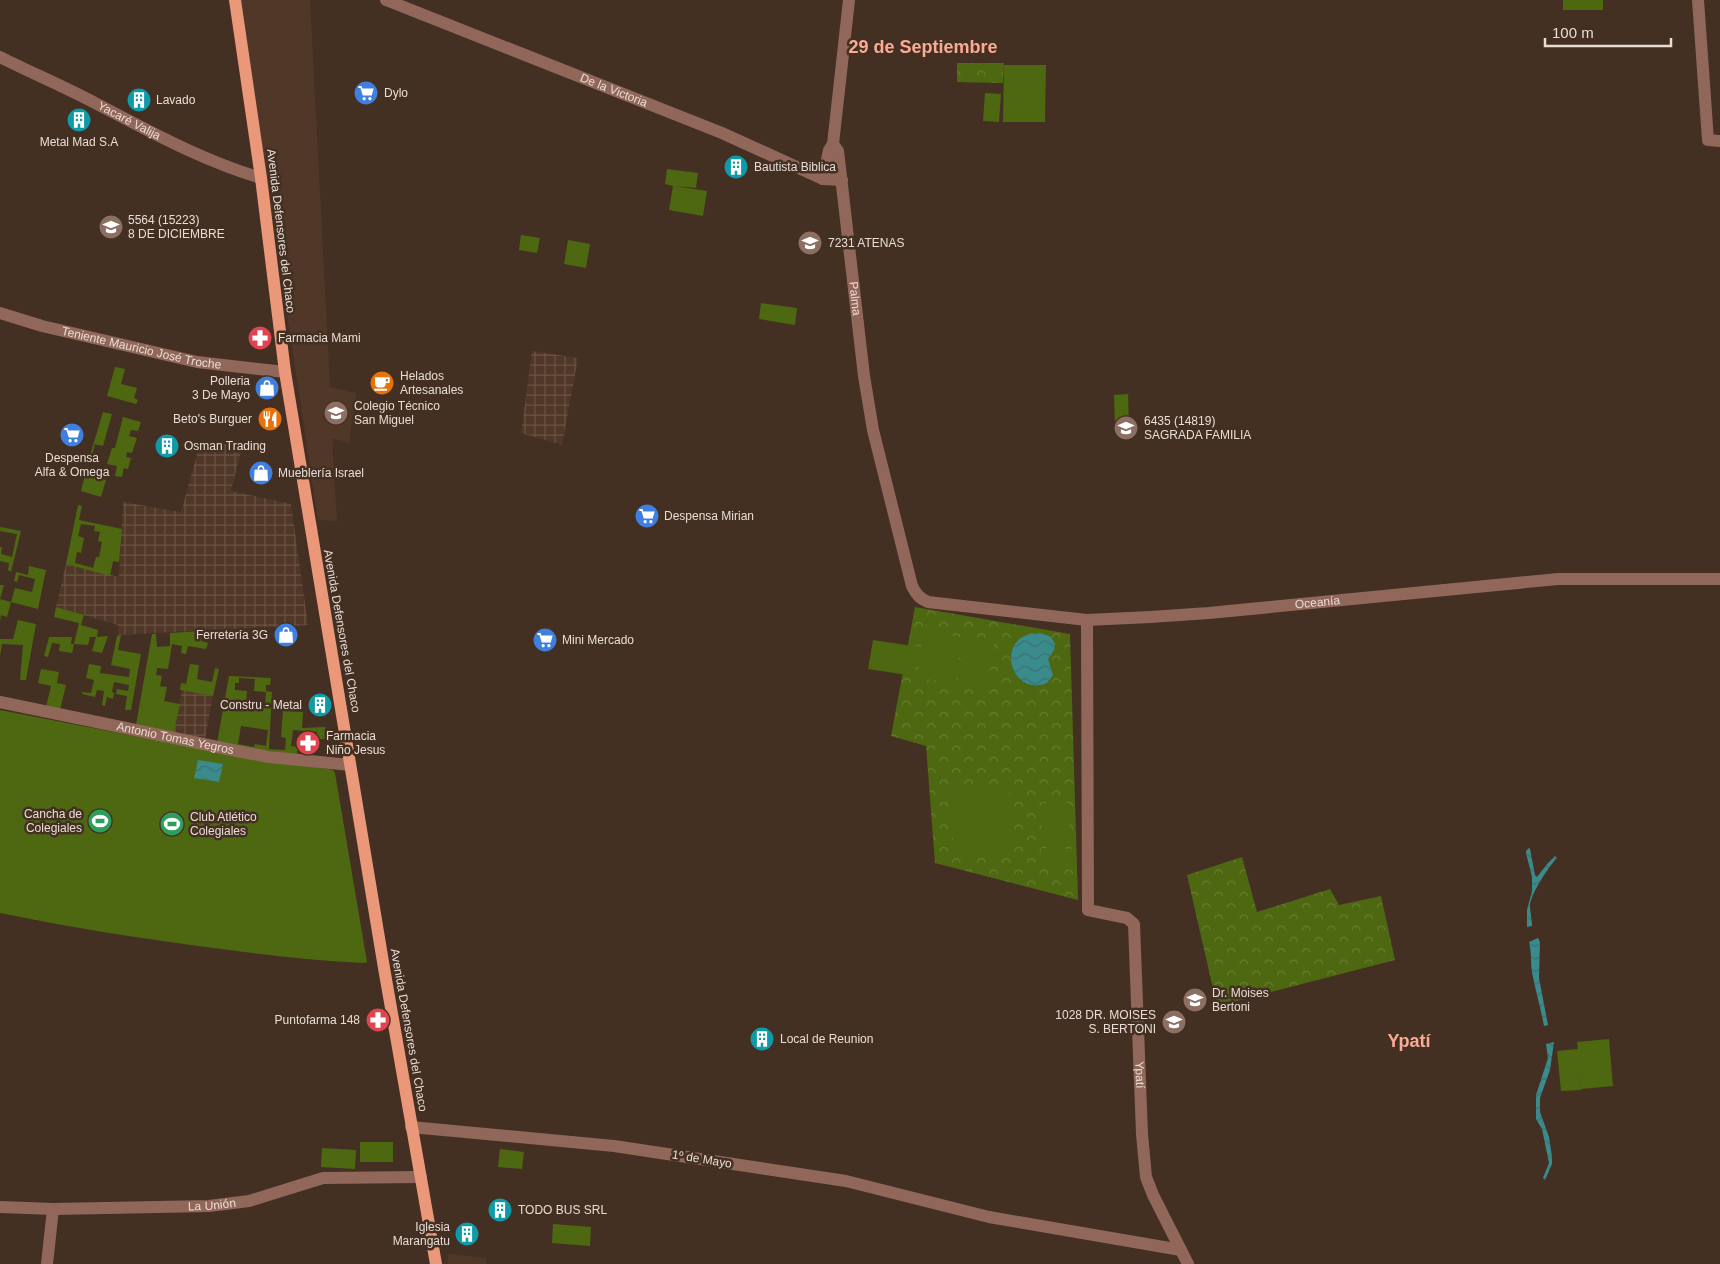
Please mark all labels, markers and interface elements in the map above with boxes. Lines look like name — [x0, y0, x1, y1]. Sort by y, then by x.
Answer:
scale bar — [1545, 15, 1671, 47]
text: 100 m — [1552, 24, 1594, 41]
district label: 29 de Septiembre — [848, 37, 998, 57]
street label: De la Victoria — [578, 71, 650, 110]
supermarket icon: Dylo — [353, 80, 379, 106]
place label: Dylo — [384, 86, 408, 100]
building icon: Lavado — [126, 87, 152, 113]
place label: Lavado — [156, 93, 196, 107]
street label: Yacaré Valija — [95, 99, 163, 143]
building icon: Metal Mad S.A — [66, 107, 92, 133]
place label: Metal Mad S.A — [40, 135, 118, 149]
street label: Avenida Defensores del Chaco — [264, 148, 298, 314]
building icon: Bautista Biblica — [723, 154, 749, 180]
place label: Bautista Biblica — [754, 160, 836, 174]
place label: 5564 (15223) 8 DE DICIEMBRE — [128, 213, 225, 241]
school or university icon: 5564 (15223) 8 DE DICIEMBRE — [98, 214, 124, 240]
school or university icon: 7231 ATENAS — [797, 230, 823, 256]
place label: 7231 ATENAS — [828, 236, 905, 250]
street label: Palma — [846, 281, 864, 317]
street label: Teniente Mauricio José Troche — [60, 324, 222, 372]
pharmacy icon: Farmacia Mami — [247, 325, 273, 351]
place label: Farmacia Mami — [278, 331, 361, 345]
place label: Helados Artesanales — [400, 369, 463, 397]
cafe icon: Helados Artesanales — [369, 370, 395, 396]
place label: Polleria 3 De Mayo — [192, 374, 250, 402]
shop icon: Polleria 3 De Mayo — [254, 375, 280, 401]
place label: Colegio Técnico San Miguel — [354, 399, 440, 427]
school or university icon: Colegio Técnico San Miguel — [323, 400, 349, 426]
restaurant icon: Beto's Burguer — [257, 406, 283, 432]
place label: Beto's Burguer — [173, 412, 252, 426]
place label: 6435 (14819) SAGRADA FAMILIA — [1144, 414, 1251, 442]
school or university icon: 6435 (14819) SAGRADA FAMILIA — [1113, 415, 1139, 441]
supermarket icon: Despensa Alfa & Omega — [59, 422, 85, 448]
building icon: Osman Trading — [154, 433, 180, 459]
place label: Osman Trading — [184, 439, 266, 453]
place label: Despensa Alfa & Omega — [35, 451, 110, 479]
shop icon: Mueblería Israel — [248, 460, 274, 486]
place label: Mueblería Israel — [278, 466, 364, 480]
supermarket icon: Despensa Mirian — [634, 503, 660, 529]
place label: Despensa Mirian — [664, 509, 754, 523]
street label: Avenida Defensores del Chaco — [321, 548, 363, 714]
street label: Oceanía — [1294, 593, 1341, 612]
shop icon: Ferretería 3G — [273, 622, 299, 648]
supermarket icon: Mini Mercado — [532, 627, 558, 653]
place label: Ferretería 3G — [196, 628, 268, 642]
place label: Mini Mercado — [562, 633, 634, 647]
building icon: Constru - Metal — [307, 692, 333, 718]
place label: Constru - Metal — [220, 698, 302, 712]
street label: Antonio Tomas Yegros — [115, 719, 235, 757]
place label: Farmacia Niño Jesus — [326, 729, 385, 757]
pharmacy icon: Farmacia Niño Jesus — [295, 730, 321, 756]
place label: Cancha de Colegiales — [24, 807, 82, 835]
sports icon: Cancha de Colegiales — [87, 808, 113, 834]
place label: Club Atlético Colegiales — [190, 810, 257, 838]
sports icon: Club Atlético Colegiales — [159, 811, 185, 837]
street label: Avenida Defensores del Chaco — [388, 947, 430, 1113]
place label: Dr. Moises Bertoni — [1212, 986, 1269, 1014]
school or university icon: Dr. Moises Bertoni — [1182, 987, 1208, 1013]
pharmacy icon: Puntofarma 148 — [365, 1007, 391, 1033]
place label: 1028 DR. MOISES S. BERTONI — [1055, 1008, 1156, 1036]
school or university icon: 1028 DR. MOISES S. BERTONI — [1161, 1009, 1187, 1035]
place label: Puntofarma 148 — [275, 1013, 360, 1027]
building icon: Local de Reunion — [749, 1026, 775, 1052]
district label: Ypatí — [1387, 1031, 1432, 1051]
place label: Local de Reunion — [780, 1032, 873, 1046]
street label: Ypatí — [1132, 1061, 1147, 1089]
street label: 1º de Mayo — [671, 1147, 733, 1171]
street label: La Unión — [188, 1196, 237, 1213]
building icon: TODO BUS SRL — [487, 1197, 513, 1223]
place label: TODO BUS SRL — [518, 1203, 607, 1217]
place label: Iglesia Marangatu — [393, 1220, 450, 1248]
building icon: Iglesia Marangatu — [454, 1221, 480, 1247]

